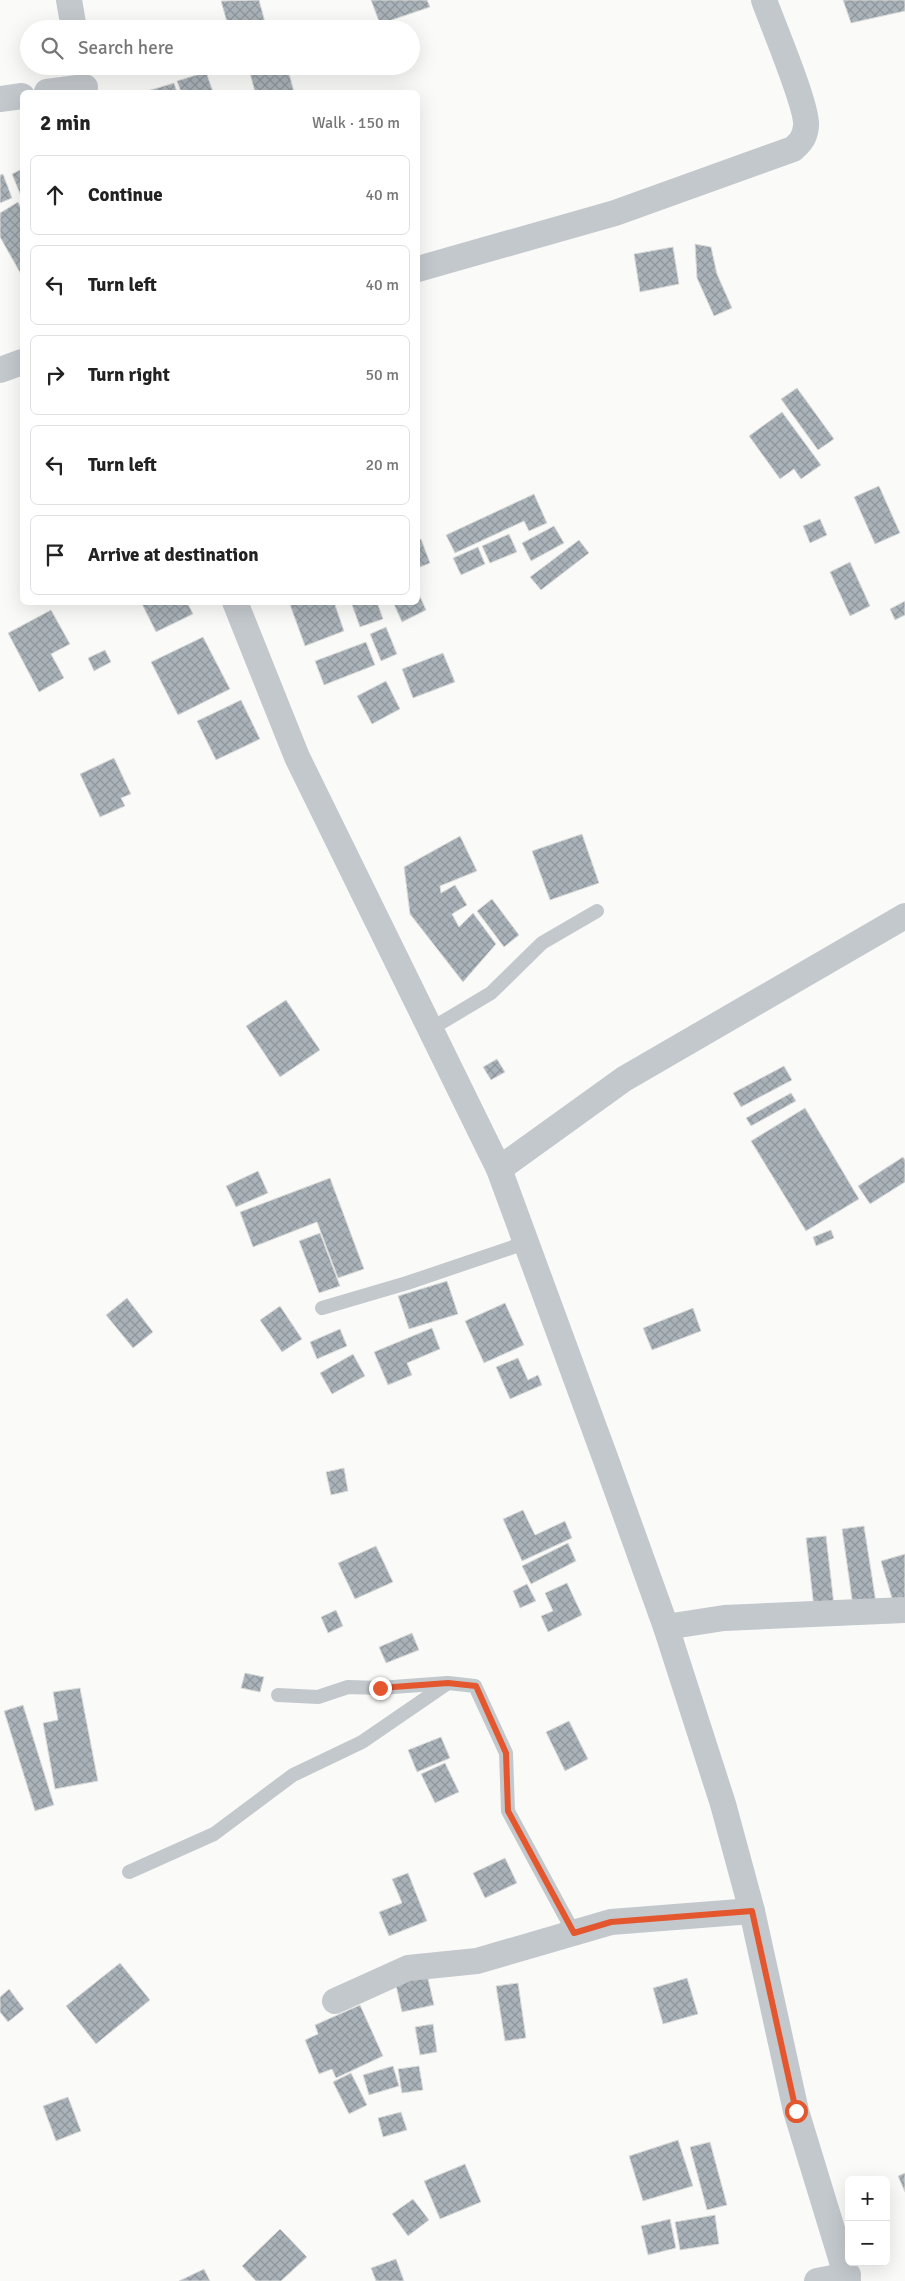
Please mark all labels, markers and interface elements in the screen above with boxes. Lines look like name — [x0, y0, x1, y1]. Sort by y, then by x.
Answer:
search box — [20, 20, 420, 75]
icon: search — [38, 34, 66, 62]
text: Search here — [78, 36, 174, 60]
text: 2 min — [40, 110, 91, 136]
text: Walk · 150 m — [312, 113, 400, 133]
icon: ahead — [41, 181, 69, 209]
text: Continue — [88, 183, 163, 207]
text: 40 m — [365, 185, 399, 205]
icon: left — [41, 271, 69, 299]
text: Turn left — [88, 273, 157, 297]
text: 40 m — [365, 275, 399, 295]
icon: right — [41, 361, 69, 389]
text: Turn right — [88, 363, 170, 387]
text: 50 m — [365, 365, 399, 385]
icon: left — [41, 451, 69, 479]
text: Turn left — [88, 453, 157, 477]
text: 20 m — [365, 455, 399, 475]
icon: arrive — [41, 541, 69, 569]
text: Arrive at destination — [88, 543, 259, 567]
route end — [369, 1677, 392, 1700]
route start — [785, 2100, 808, 2123]
map controls — [845, 2176, 890, 2266]
button: + — [845, 2176, 890, 2221]
button: − — [845, 2221, 890, 2266]

